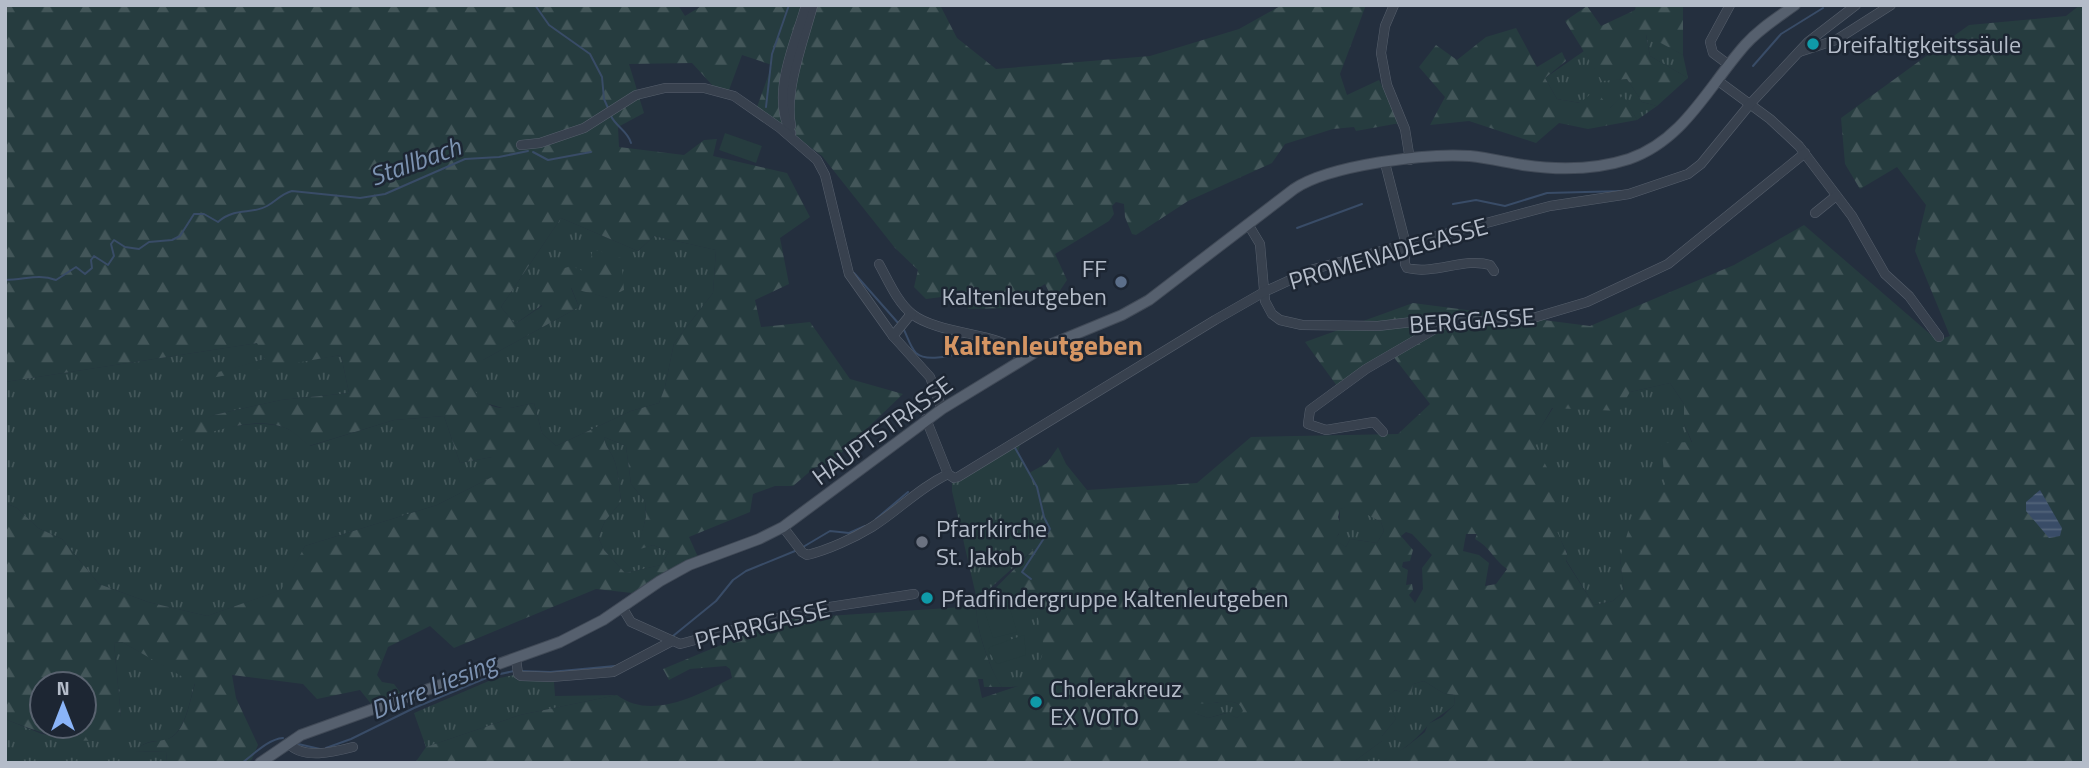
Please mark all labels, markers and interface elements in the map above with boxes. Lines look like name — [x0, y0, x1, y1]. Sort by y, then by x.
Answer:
place label: Dreifaltigkeitssäule — [1827, 26, 2021, 62]
marker: Dreifaltigkeitssäule — [1805, 36, 1821, 52]
water label: Stallbach — [364, 126, 467, 196]
street label: PROMENADEGASSE — [1284, 207, 1492, 299]
place label: FF Kaltenleutgeben — [941, 250, 1107, 314]
marker: FF Kaltenleutgeben — [1113, 274, 1129, 290]
street label: BERGGASSE — [1408, 298, 1536, 342]
district label: Kaltenleutgeben — [943, 323, 1143, 366]
street label: HAUPTSTRASSE — [804, 367, 960, 493]
place label: Pfarrkirche St. Jakob — [936, 510, 1047, 574]
marker: Pfarrkirche St. Jakob — [914, 534, 930, 550]
place label: Pfadfindergruppe Kaltenleutgeben — [941, 580, 1289, 616]
street label: PFARRGASSE — [691, 590, 833, 658]
marker: Pfadfindergruppe Kaltenleutgeben — [919, 590, 935, 606]
water label: Dürre Liesing — [364, 642, 504, 729]
north arrow — [28, 670, 98, 740]
place label: Cholerakreuz EX VOTO — [1050, 670, 1182, 734]
text: N — [56, 673, 70, 702]
marker: Cholerakreuz EX VOTO — [1028, 694, 1044, 710]

